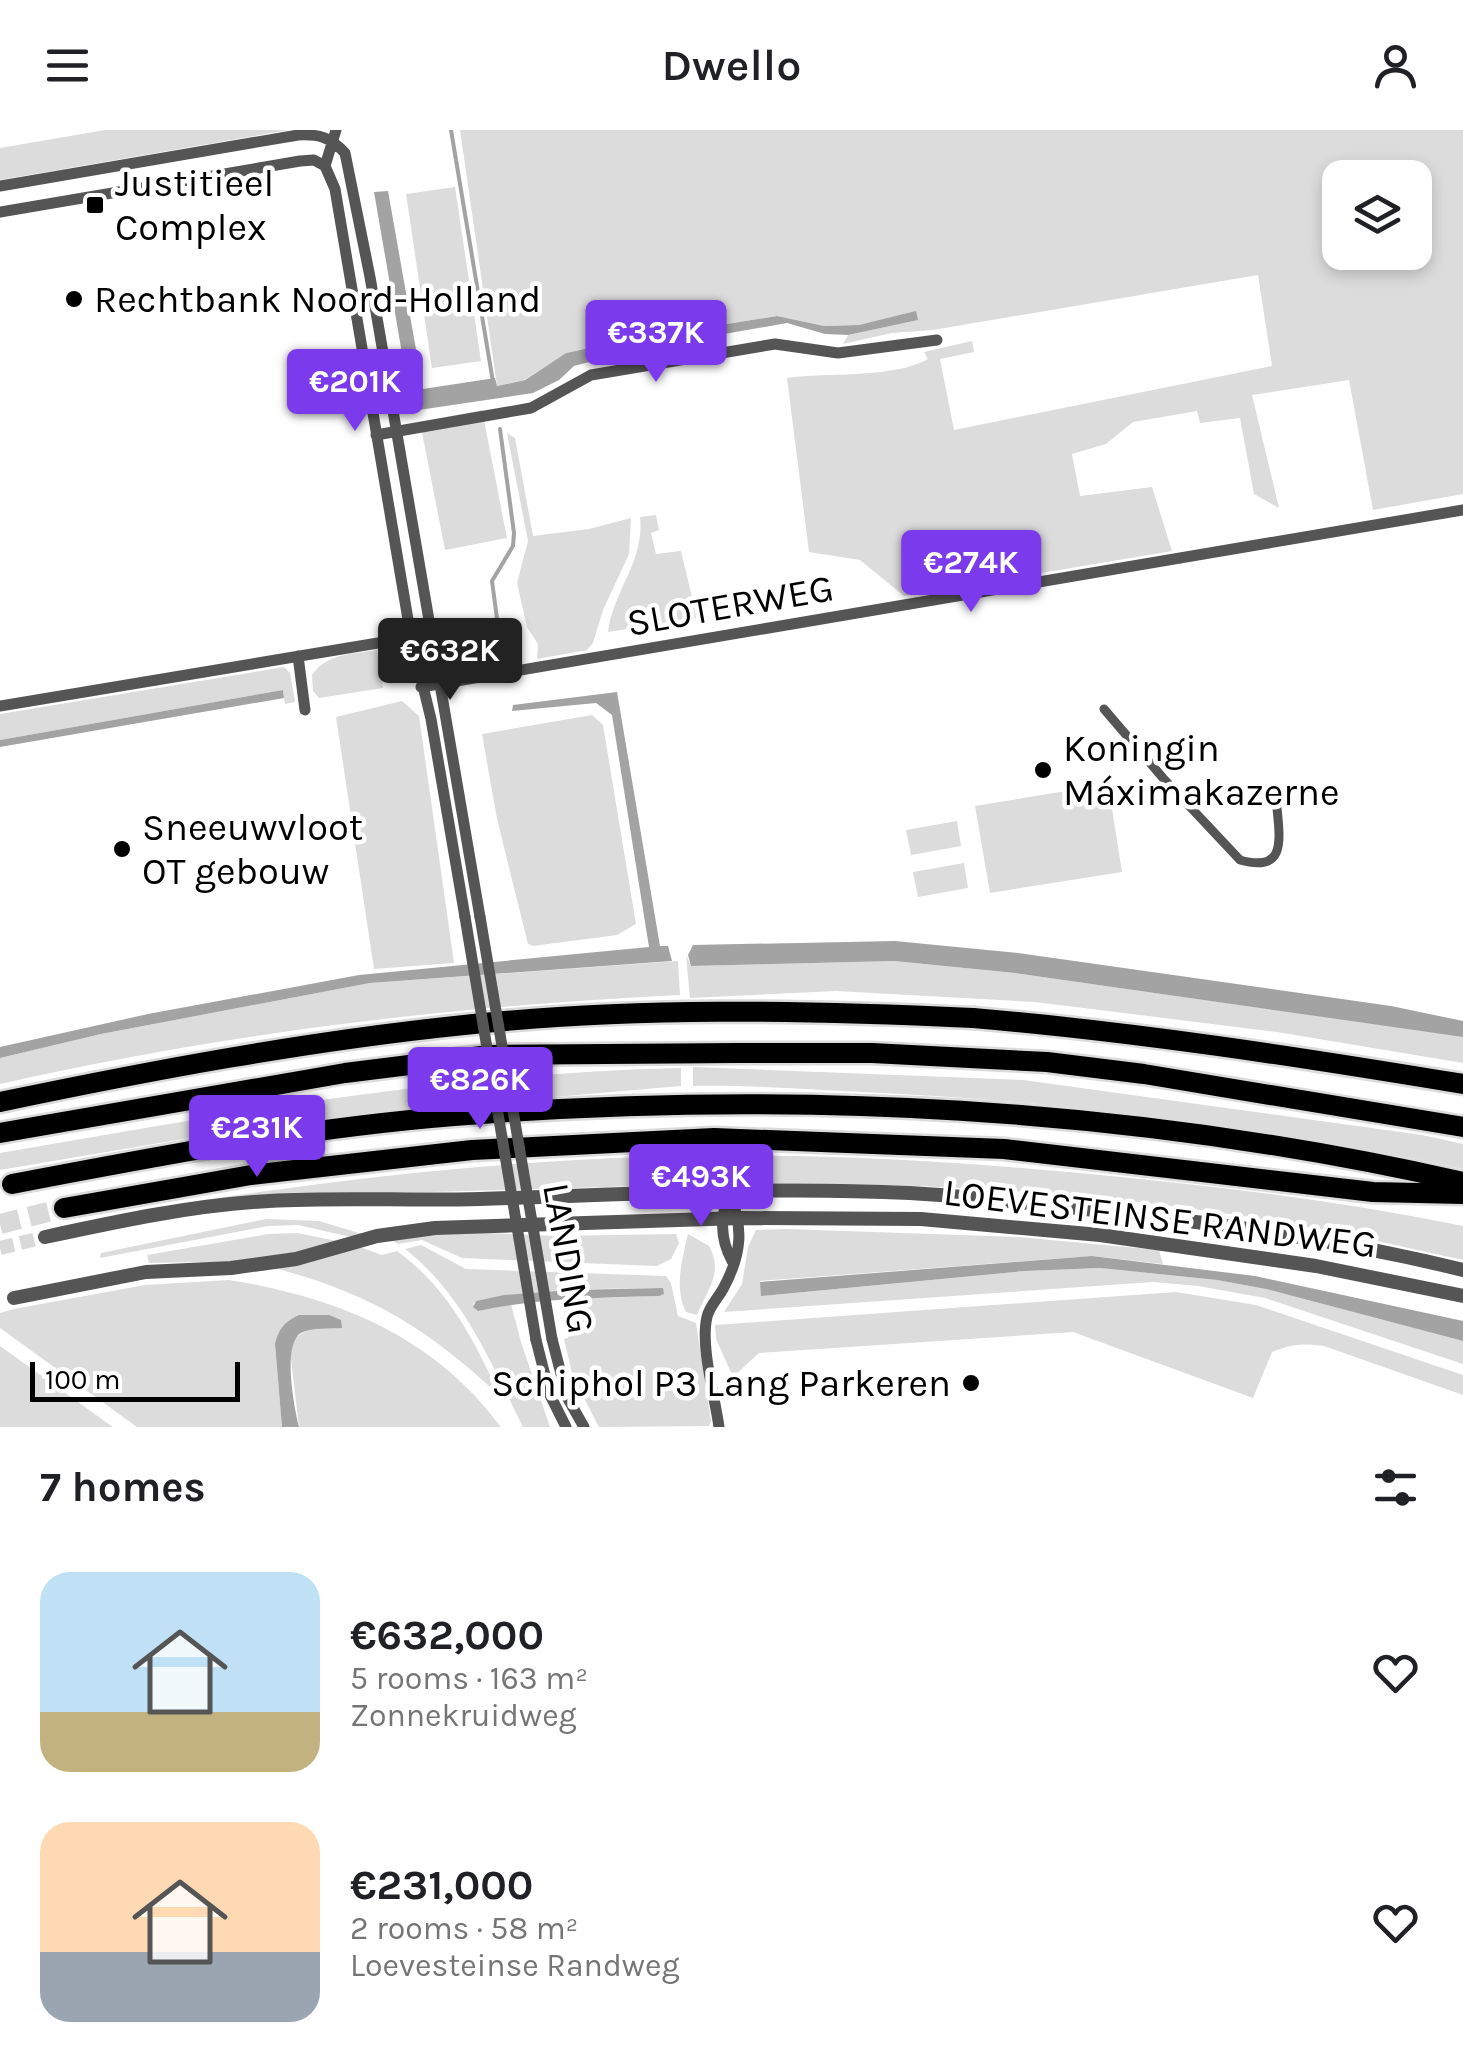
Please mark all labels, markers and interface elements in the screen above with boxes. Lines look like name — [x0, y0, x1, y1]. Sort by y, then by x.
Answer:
icon: menu — [40, 38, 95, 93]
icon: person — [1368, 38, 1423, 93]
text: Dwello — [662, 39, 801, 91]
map controls — [1322, 160, 1432, 270]
button: layers — [1322, 160, 1432, 270]
place label: Justitieel Complex — [115, 161, 274, 250]
marker: Justitieel Complex — [84, 194, 106, 216]
place label: Rechtbank Noord-Holland — [94, 277, 541, 322]
marker: Rechtbank Noord-Holland — [63, 288, 85, 310]
pin: €337K — [586, 300, 726, 385]
text: €337K — [608, 314, 704, 351]
pin: €201K — [285, 349, 425, 434]
text: €201K — [309, 363, 401, 400]
pin: €274K — [901, 530, 1041, 615]
text: €274K — [923, 544, 1019, 581]
street label: SLOTERWEG — [623, 565, 837, 646]
pin: €632K — [380, 618, 520, 703]
text: €632K — [400, 632, 500, 669]
place label: Koningin Máximakazerne — [1063, 726, 1339, 815]
marker: Koningin Máximakazerne — [1032, 759, 1054, 781]
place label: Sneeuwvloot OT gebouw — [142, 805, 363, 894]
marker: Sneeuwvloot OT gebouw — [111, 838, 133, 860]
pin: €826K — [410, 1047, 550, 1132]
text: €826K — [430, 1061, 530, 1098]
pin: €231K — [187, 1095, 327, 1180]
text: €231K — [211, 1109, 303, 1146]
pin: €493K — [631, 1144, 771, 1229]
text: €493K — [651, 1158, 751, 1195]
street label: LOEVESTEINSE RANDWEG — [941, 1170, 1379, 1267]
street label: LANDING — [533, 1179, 604, 1337]
scale bar — [30, 1357, 240, 1402]
place label: Schiphol P3 Lang Parkeren — [491, 1361, 951, 1406]
text: 100 m — [45, 1363, 120, 1396]
marker: Schiphol P3 Lang Parkeren — [960, 1372, 982, 1394]
icon: filters — [1368, 1460, 1423, 1515]
text: 7 homes — [40, 1462, 206, 1512]
text: €632,000 — [350, 1610, 544, 1660]
icon: home — [120, 1612, 240, 1732]
icon: heart — [1368, 1645, 1423, 1700]
text: 5 rooms · 163 m² — [350, 1660, 588, 1697]
text: Zonnekruidweg — [350, 1697, 577, 1734]
text: €231,000 — [350, 1860, 533, 1910]
icon: home — [120, 1862, 240, 1982]
icon: heart — [1368, 1895, 1423, 1950]
text: 2 rooms · 58 m² — [350, 1910, 578, 1947]
text: Loevesteinse Randweg — [350, 1947, 680, 1984]

